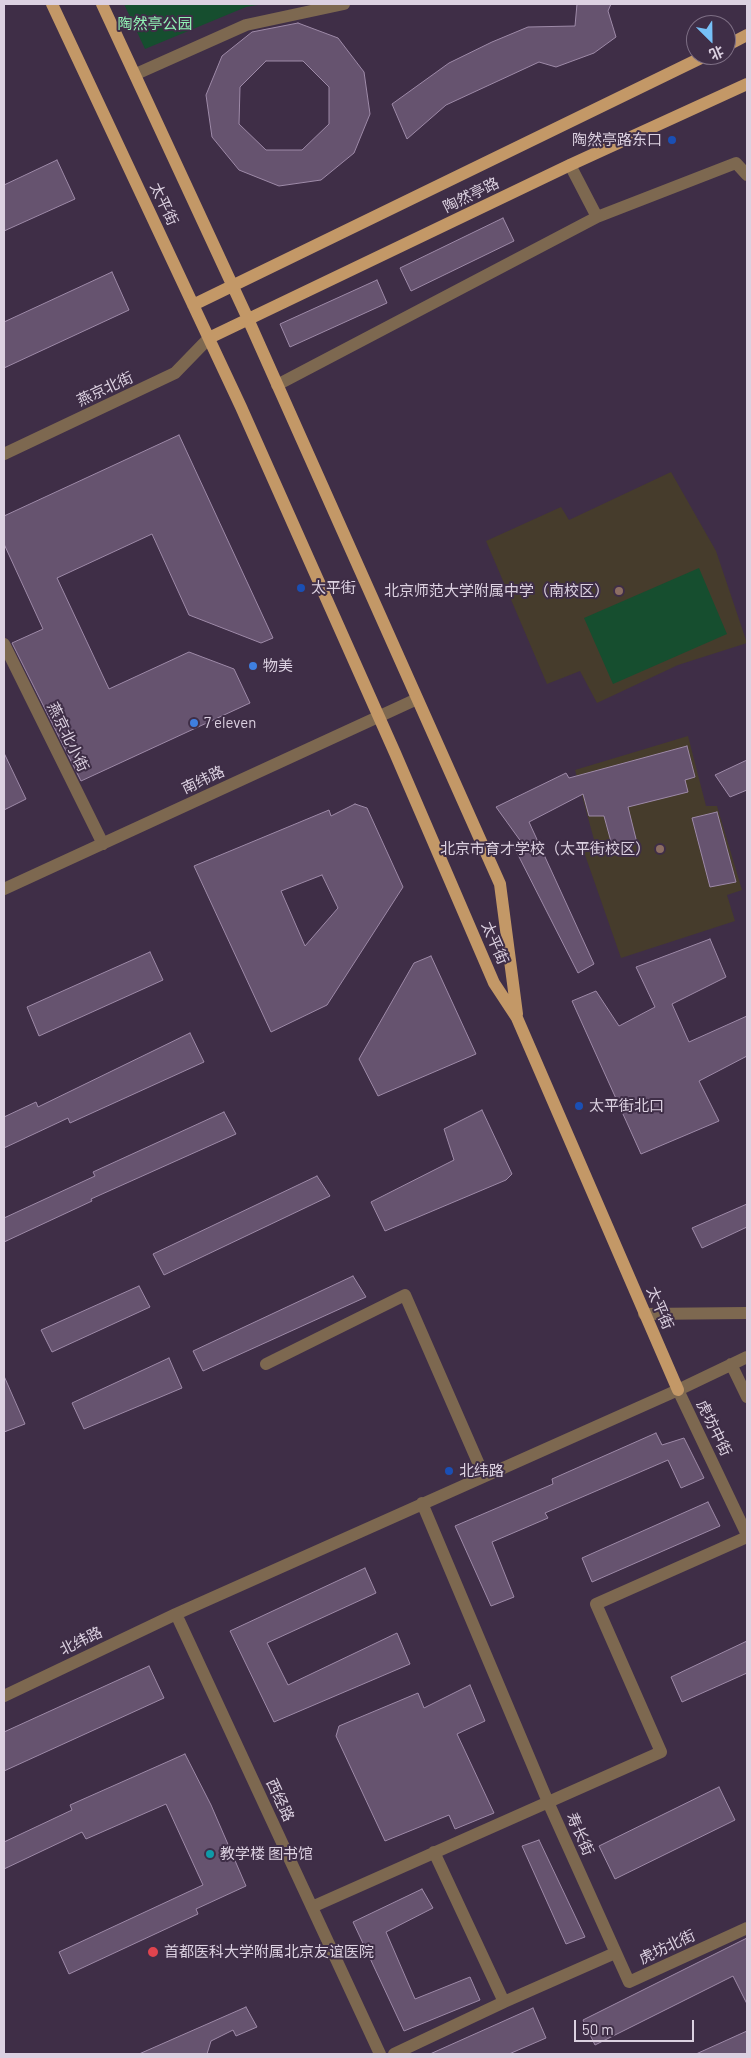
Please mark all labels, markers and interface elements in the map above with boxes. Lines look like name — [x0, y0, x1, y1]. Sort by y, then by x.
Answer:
park label: 陶然亭公园 — [118, 15, 192, 33]
north arrow — [686, 15, 736, 65]
text: 北 — [707, 43, 726, 64]
place label: 陶然亭路东口 — [572, 131, 662, 149]
marker: 陶然亭路东口 — [666, 134, 678, 146]
street label: 陶然亭路 — [440, 174, 502, 216]
street label: 太平街 — [146, 180, 182, 228]
street label: 燕京北街 — [74, 368, 136, 410]
place label: 太平街 — [311, 579, 356, 597]
marker: 太平街 — [295, 582, 307, 594]
place label: 北京师范大学附属中学（南校区） — [384, 582, 609, 600]
marker: 北京师范大学附属中学（南校区） — [613, 585, 625, 597]
place label: 物美 — [263, 657, 293, 675]
marker: 物美 — [247, 660, 259, 672]
street label: 燕京北小街 — [43, 699, 93, 775]
place label: 7 eleven — [204, 714, 256, 732]
marker: 7 eleven — [188, 717, 200, 729]
street label: 南纬路 — [179, 762, 227, 798]
place label: 北京市育才学校（太平街校区） — [440, 840, 650, 858]
marker: 北京市育才学校（太平街校区） — [654, 843, 666, 855]
street label: 太平街 — [478, 919, 512, 967]
place label: 太平街北口 — [589, 1097, 664, 1115]
marker: 太平街北口 — [573, 1100, 585, 1112]
street label: 太平街 — [643, 1284, 677, 1332]
street label: 虎坊中街 — [693, 1397, 735, 1459]
place label: 北纬路 — [459, 1462, 504, 1480]
marker: 北纬路 — [443, 1465, 455, 1477]
street label: 北纬路 — [57, 1623, 105, 1659]
street label: 西经路 — [262, 1776, 298, 1824]
street label: 寿长街 — [563, 1810, 597, 1858]
place label: 教学楼 图书馆 — [220, 1845, 313, 1863]
marker: 教学楼 图书馆 — [204, 1848, 216, 1860]
street label: 虎坊北街 — [636, 1926, 698, 1968]
place label: 首都医科大学附属北京友谊医院 — [164, 1943, 374, 1961]
marker: 首都医科大学附属北京友谊医院 — [146, 1945, 160, 1959]
scale bar — [576, 2010, 696, 2042]
text: 50 m — [582, 2020, 614, 2038]

